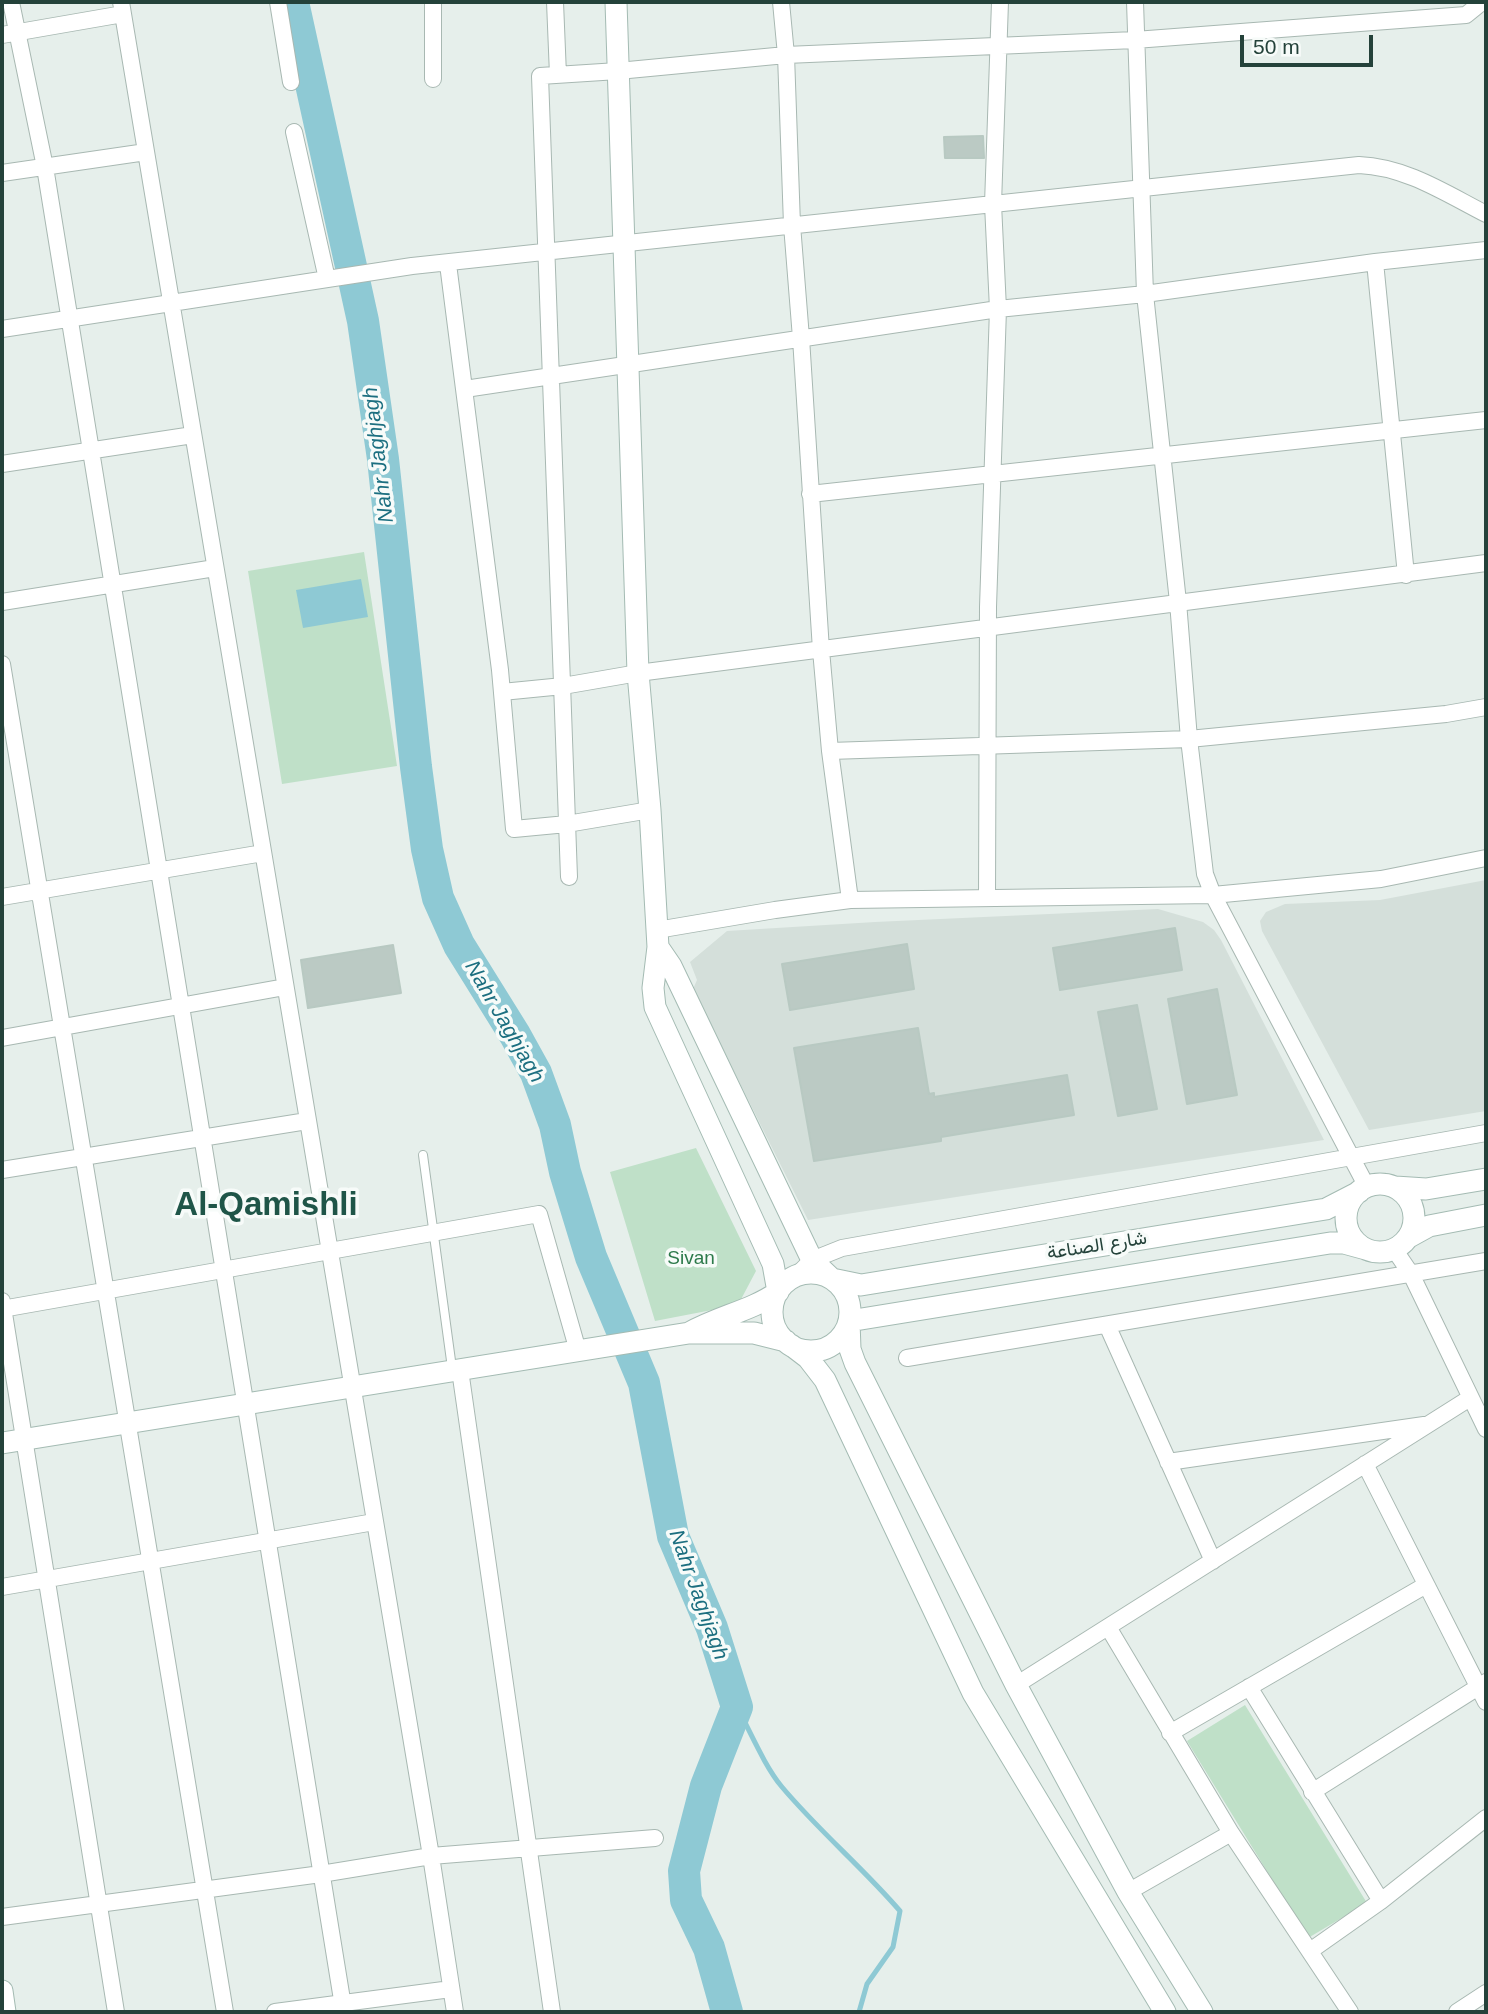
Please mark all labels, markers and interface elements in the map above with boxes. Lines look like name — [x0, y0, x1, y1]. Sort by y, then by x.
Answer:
scale bar — [1243, 21, 1376, 65]
text: 50 m — [1253, 35, 1300, 58]
water label: Nahr Jaghjagh — [358, 386, 400, 524]
water label: Nahr Jaghjagh — [459, 957, 549, 1087]
district label: Al-Qamishli — [174, 1186, 358, 1226]
street label: شارع الصناعة — [1045, 1227, 1149, 1265]
park label: Sivan — [667, 1248, 715, 1270]
water label: Nahr Jaghjagh — [663, 1527, 733, 1663]

